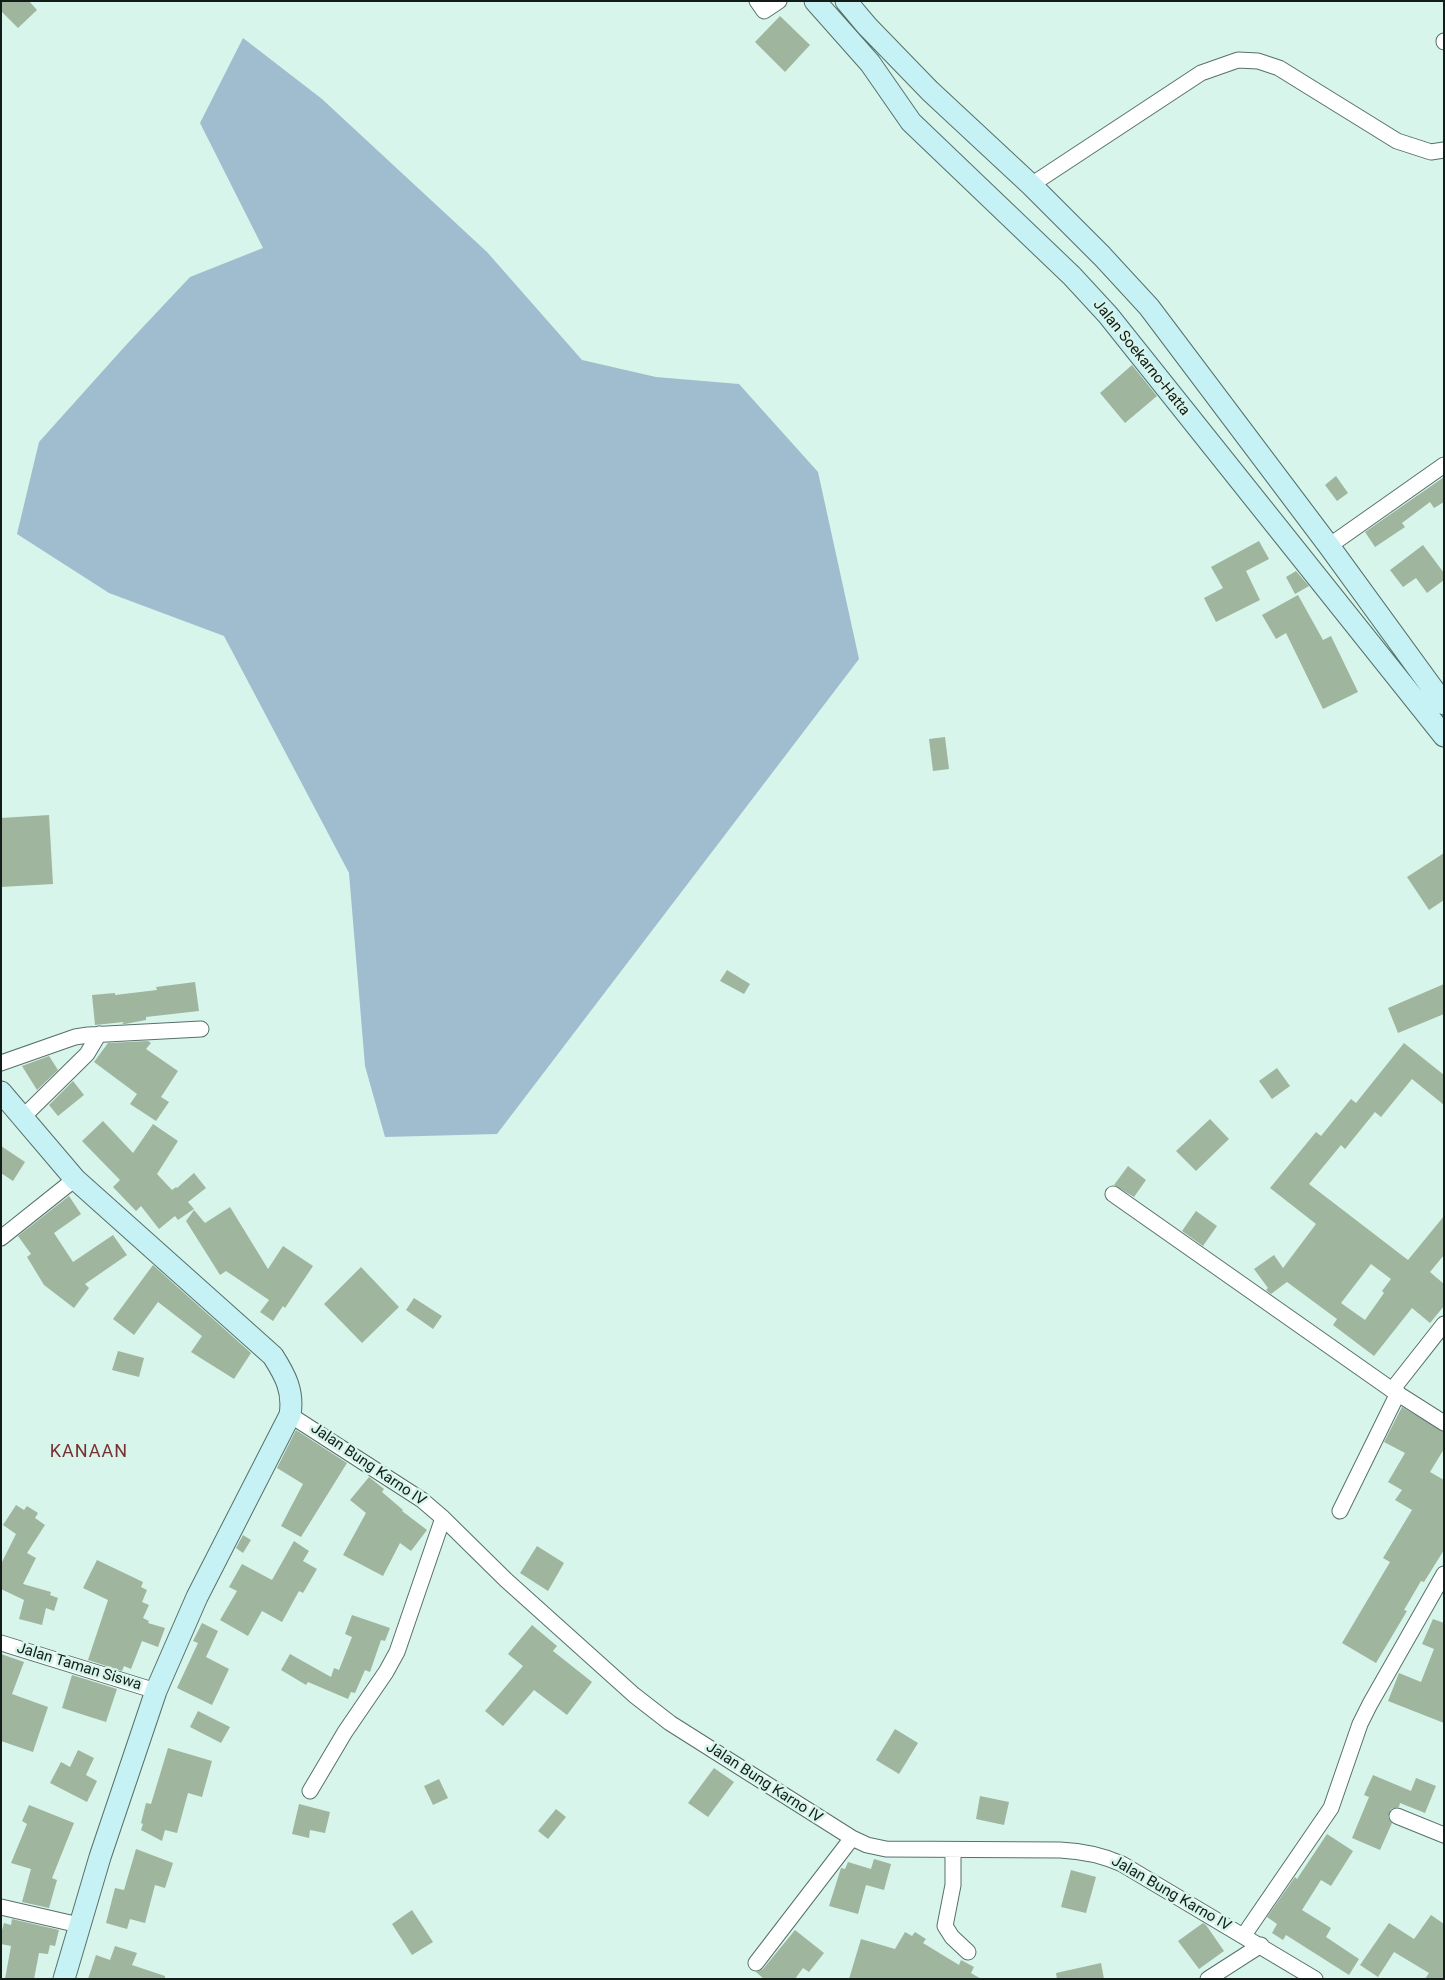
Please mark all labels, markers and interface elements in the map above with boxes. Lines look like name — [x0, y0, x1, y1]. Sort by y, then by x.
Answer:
street label: Jalan Soekarno-Hatta — [1089, 296, 1193, 420]
street label: Jalan Bung Karno IV — [307, 1420, 429, 1510]
district label: KANAAN — [49, 1441, 129, 1463]
street label: Jalan Taman Siswa — [14, 1639, 144, 1695]
street label: Jalan Bung Karno IV — [702, 1739, 826, 1827]
street label: Jalan Bung Karno IV — [1108, 1852, 1234, 1936]

